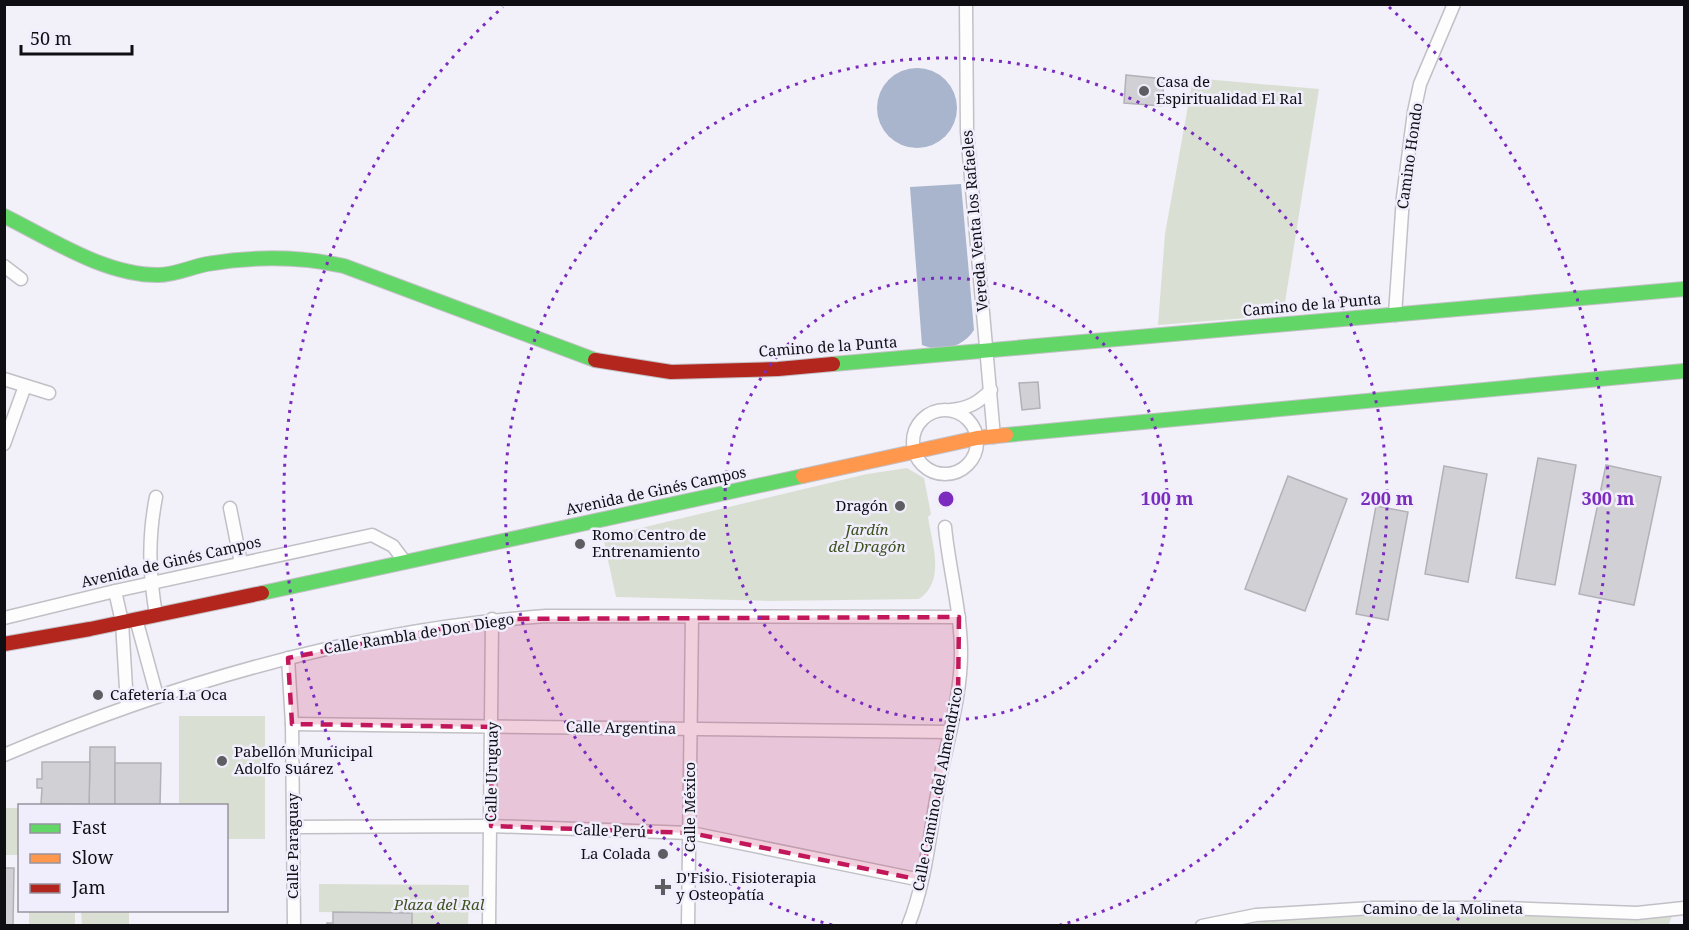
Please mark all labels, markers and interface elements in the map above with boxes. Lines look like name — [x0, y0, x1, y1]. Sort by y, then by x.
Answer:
scale bar — [21, 18, 132, 56]
text: 50 m — [30, 26, 72, 50]
place label: Casa de Espiritualidad El Ral — [1156, 71, 1303, 108]
marker: Casa de Espiritualidad El Ral — [1137, 84, 1151, 98]
street label: Camino Hondo — [1392, 102, 1426, 210]
street label: Vereda Venta los Rafaeles — [956, 129, 992, 313]
street label: Camino de la Punta — [1242, 288, 1382, 320]
street label: Camino de la Punta — [758, 331, 898, 361]
street label: Avenida de Ginés Campos — [564, 461, 748, 519]
text: 100 m — [1141, 486, 1194, 510]
text: 200 m — [1361, 486, 1414, 510]
text: 300 m — [1582, 486, 1635, 510]
centre of rings — [936, 489, 956, 509]
place label: Dragón — [835, 495, 888, 515]
marker: Dragón — [893, 499, 907, 513]
park label: Jardín del Dragón — [829, 519, 905, 556]
place label: Romo Centro de Entrenamiento — [592, 524, 706, 561]
street label: Avenida de Ginés Campos — [79, 531, 263, 591]
marker: Romo Centro de Entrenamiento — [573, 537, 587, 551]
street label: Calle Rambla de Don Diego — [322, 608, 515, 658]
place label: Cafetería La Oca — [110, 684, 227, 704]
street label: Calle Camino del Almendrico — [907, 685, 967, 893]
marker: Cafetería La Oca — [91, 688, 105, 702]
street label: Calle Argentina — [566, 716, 676, 738]
street label: Calle Uruguay — [480, 721, 502, 822]
place label: Pabellón Municipal Adolfo Suárez — [234, 741, 373, 778]
marker: Pabellón Municipal Adolfo Suárez — [215, 754, 229, 768]
street label: Calle México — [679, 762, 699, 852]
street label: Calle Paraguay — [282, 793, 302, 899]
legend — [18, 804, 228, 912]
text: Fast — [72, 815, 107, 839]
street label: Calle Perú — [573, 819, 647, 841]
place label: La Colada — [581, 843, 651, 863]
text: Slow — [72, 845, 114, 869]
marker: La Colada — [656, 847, 670, 861]
place label: D'Fisio. Fisioterapia y Osteopatía — [676, 867, 817, 904]
text: Jam — [71, 875, 106, 899]
marker: D'Fisio. Fisioterapia y Osteopatía — [654, 878, 672, 896]
park label: Plaza del Ral — [393, 894, 485, 914]
street label: Camino de la Molineta — [1363, 898, 1523, 918]

